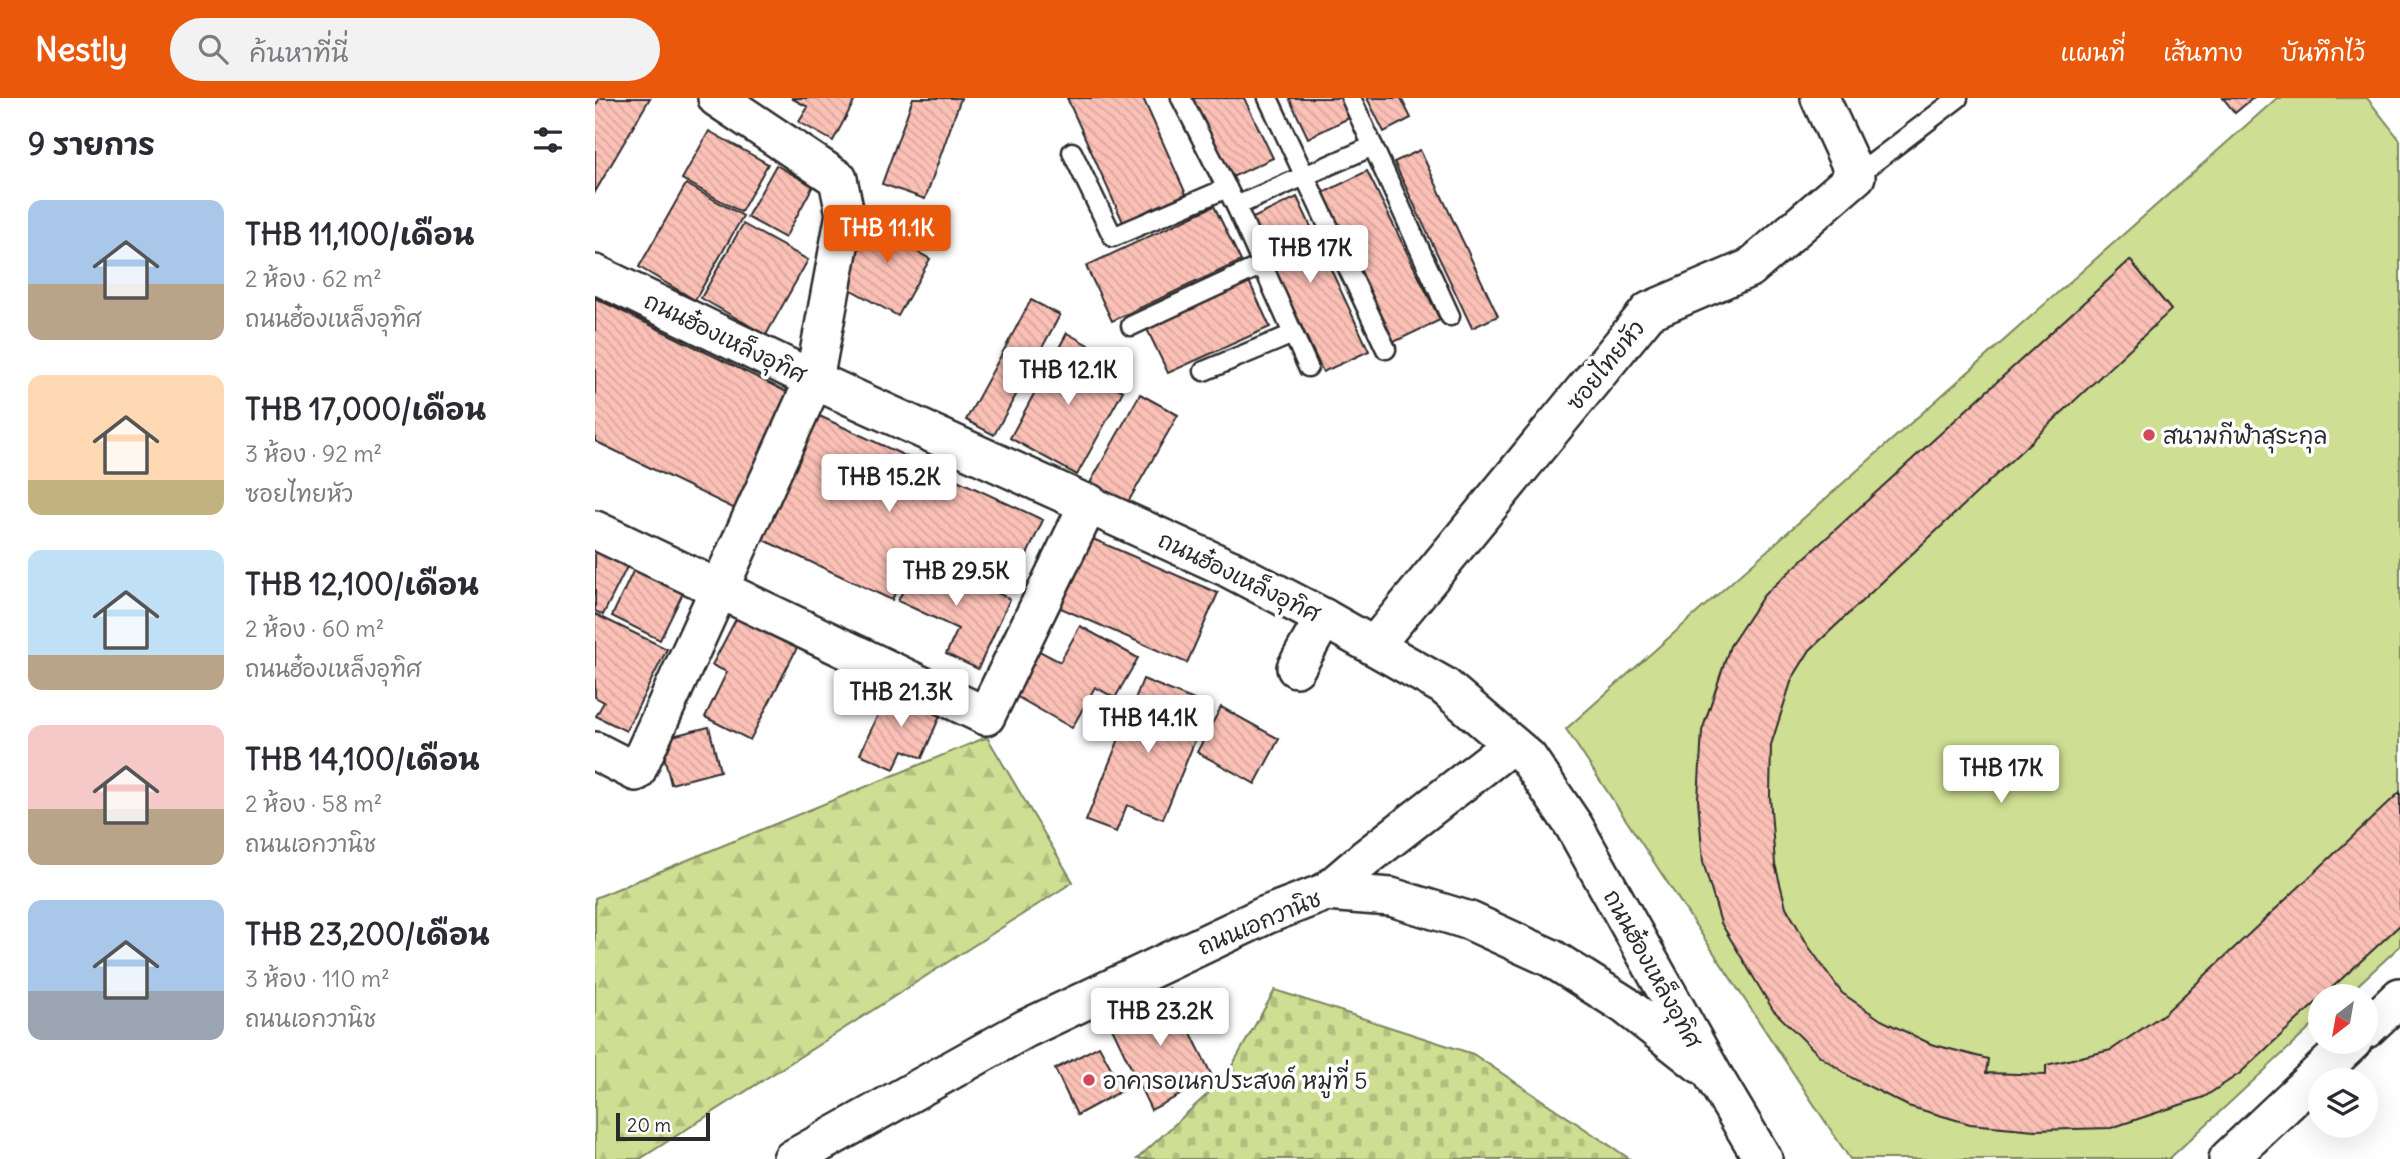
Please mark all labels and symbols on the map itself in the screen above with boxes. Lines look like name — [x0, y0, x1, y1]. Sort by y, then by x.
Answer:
pin: THB 11.1K — [807, 206, 967, 265]
pin: THB 17K — [1245, 226, 1375, 285]
street label: ถนนฮ๋องเหล็งอุทิศ — [638, 285, 812, 393]
street label: ซอยไทยหัว — [1559, 313, 1650, 416]
pin: THB 12.1K — [988, 348, 1148, 407]
place label: สนามกีฬาสุระกุล — [2163, 421, 2327, 454]
marker: สนามกีฬาสุระกุล — [2141, 427, 2157, 443]
pin: THB 15.2K — [809, 454, 969, 514]
street label: ถนนฮ๋องเหล็งอุทิศ — [1152, 524, 1326, 632]
pin: THB 29.5K — [876, 548, 1036, 608]
pin: THB 21.3K — [821, 670, 981, 729]
pin: THB 14.1K — [1068, 696, 1228, 755]
pin: THB 17K — [1936, 746, 2066, 805]
street label: ถนนเอกวานิช — [1193, 883, 1325, 961]
street label: ถนนฮ๋องเหล็งอุทิศ — [1594, 884, 1710, 1055]
north arrow — [2308, 984, 2378, 1054]
pin: THB 23.2K — [1080, 988, 1240, 1048]
place label: อาคารอเนกประสงค์ หมู่ที่ 5 — [1103, 1059, 1367, 1099]
marker: อาคารอเนกประสงค์ หมู่ที่ 5 — [1081, 1072, 1097, 1088]
scale bar — [616, 1110, 711, 1142]

